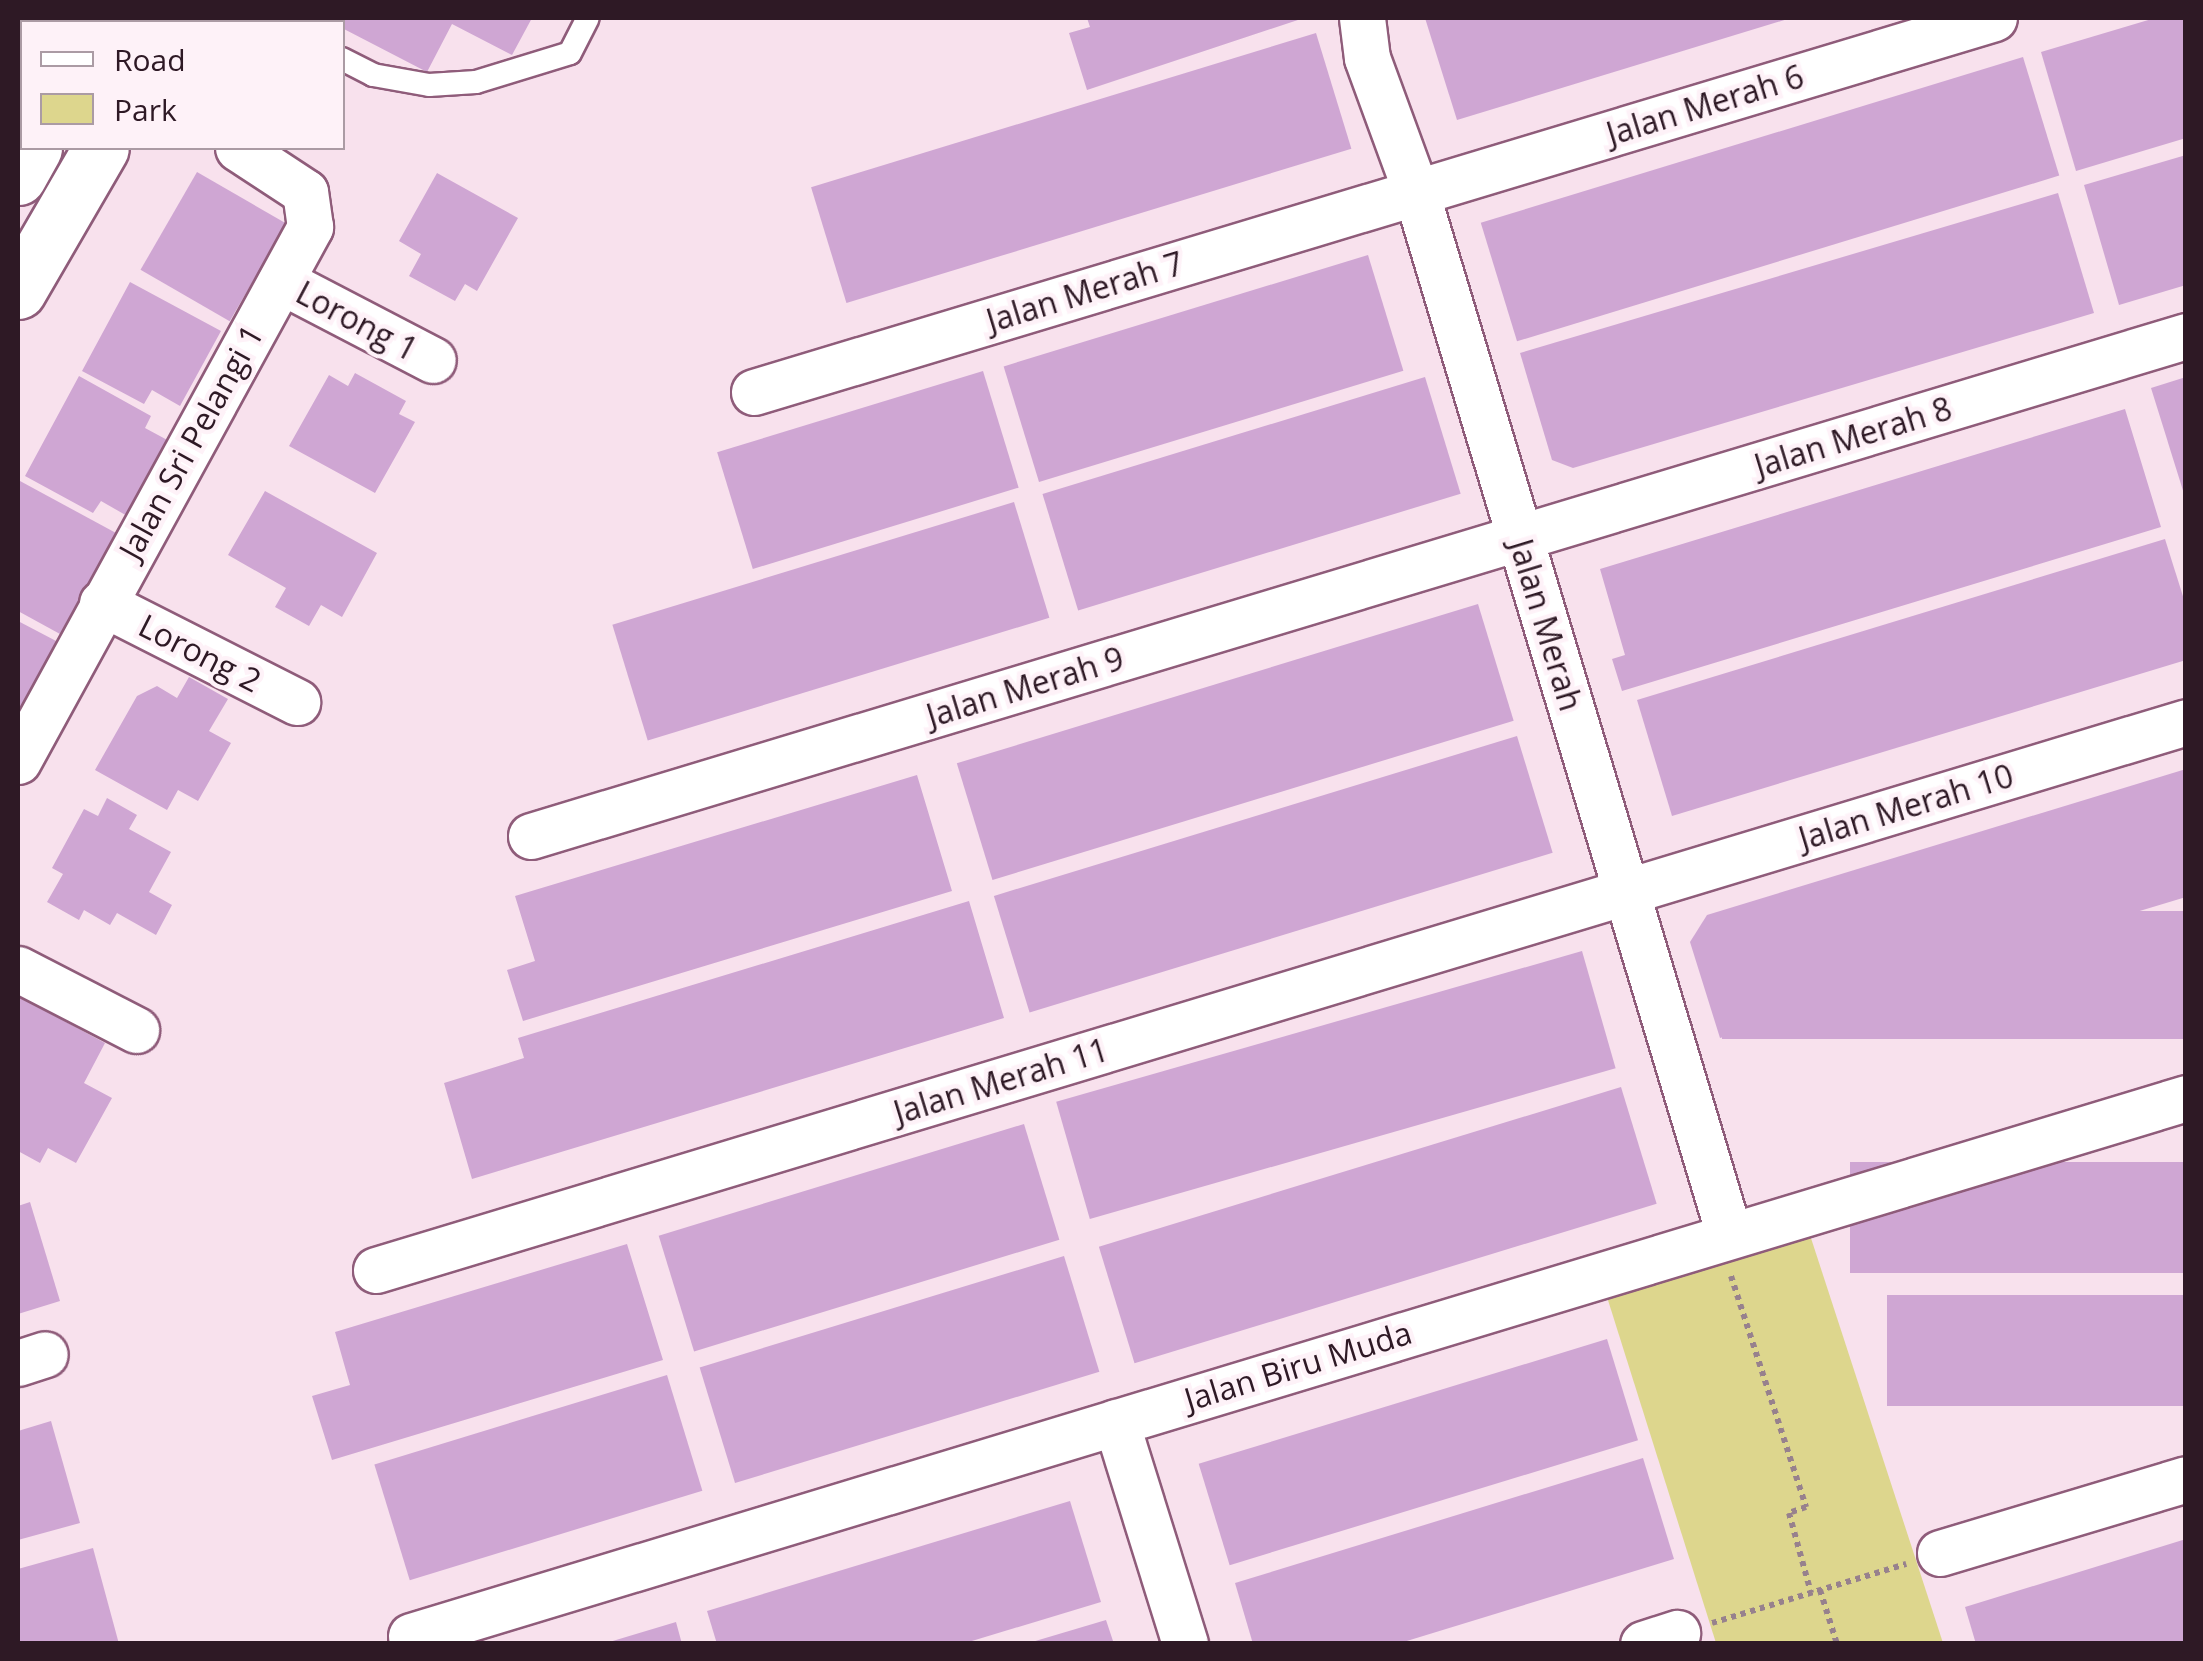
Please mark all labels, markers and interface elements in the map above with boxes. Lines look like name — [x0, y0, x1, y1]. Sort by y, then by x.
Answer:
legend — [20, 20, 345, 150]
text: Road — [114, 39, 186, 80]
street label: Jalan Merah 6 — [1602, 57, 1808, 153]
text: Park — [114, 89, 177, 130]
street label: Jalan Merah 7 — [982, 244, 1188, 340]
street label: Lorong 1 — [290, 273, 424, 369]
street label: Jalan Sri Pelangi 1 — [111, 318, 271, 566]
street label: Jalan Merah 8 — [1750, 389, 1956, 485]
street label: Jalan Merah — [1502, 535, 1590, 715]
street label: Lorong 2 — [133, 606, 267, 700]
street label: Jalan Merah 9 — [922, 639, 1128, 735]
street label: Jalan Merah 10 — [1794, 756, 2018, 858]
street label: Jalan Merah 11 — [889, 1030, 1113, 1132]
street label: Jalan Biru Muda — [1180, 1313, 1416, 1419]

